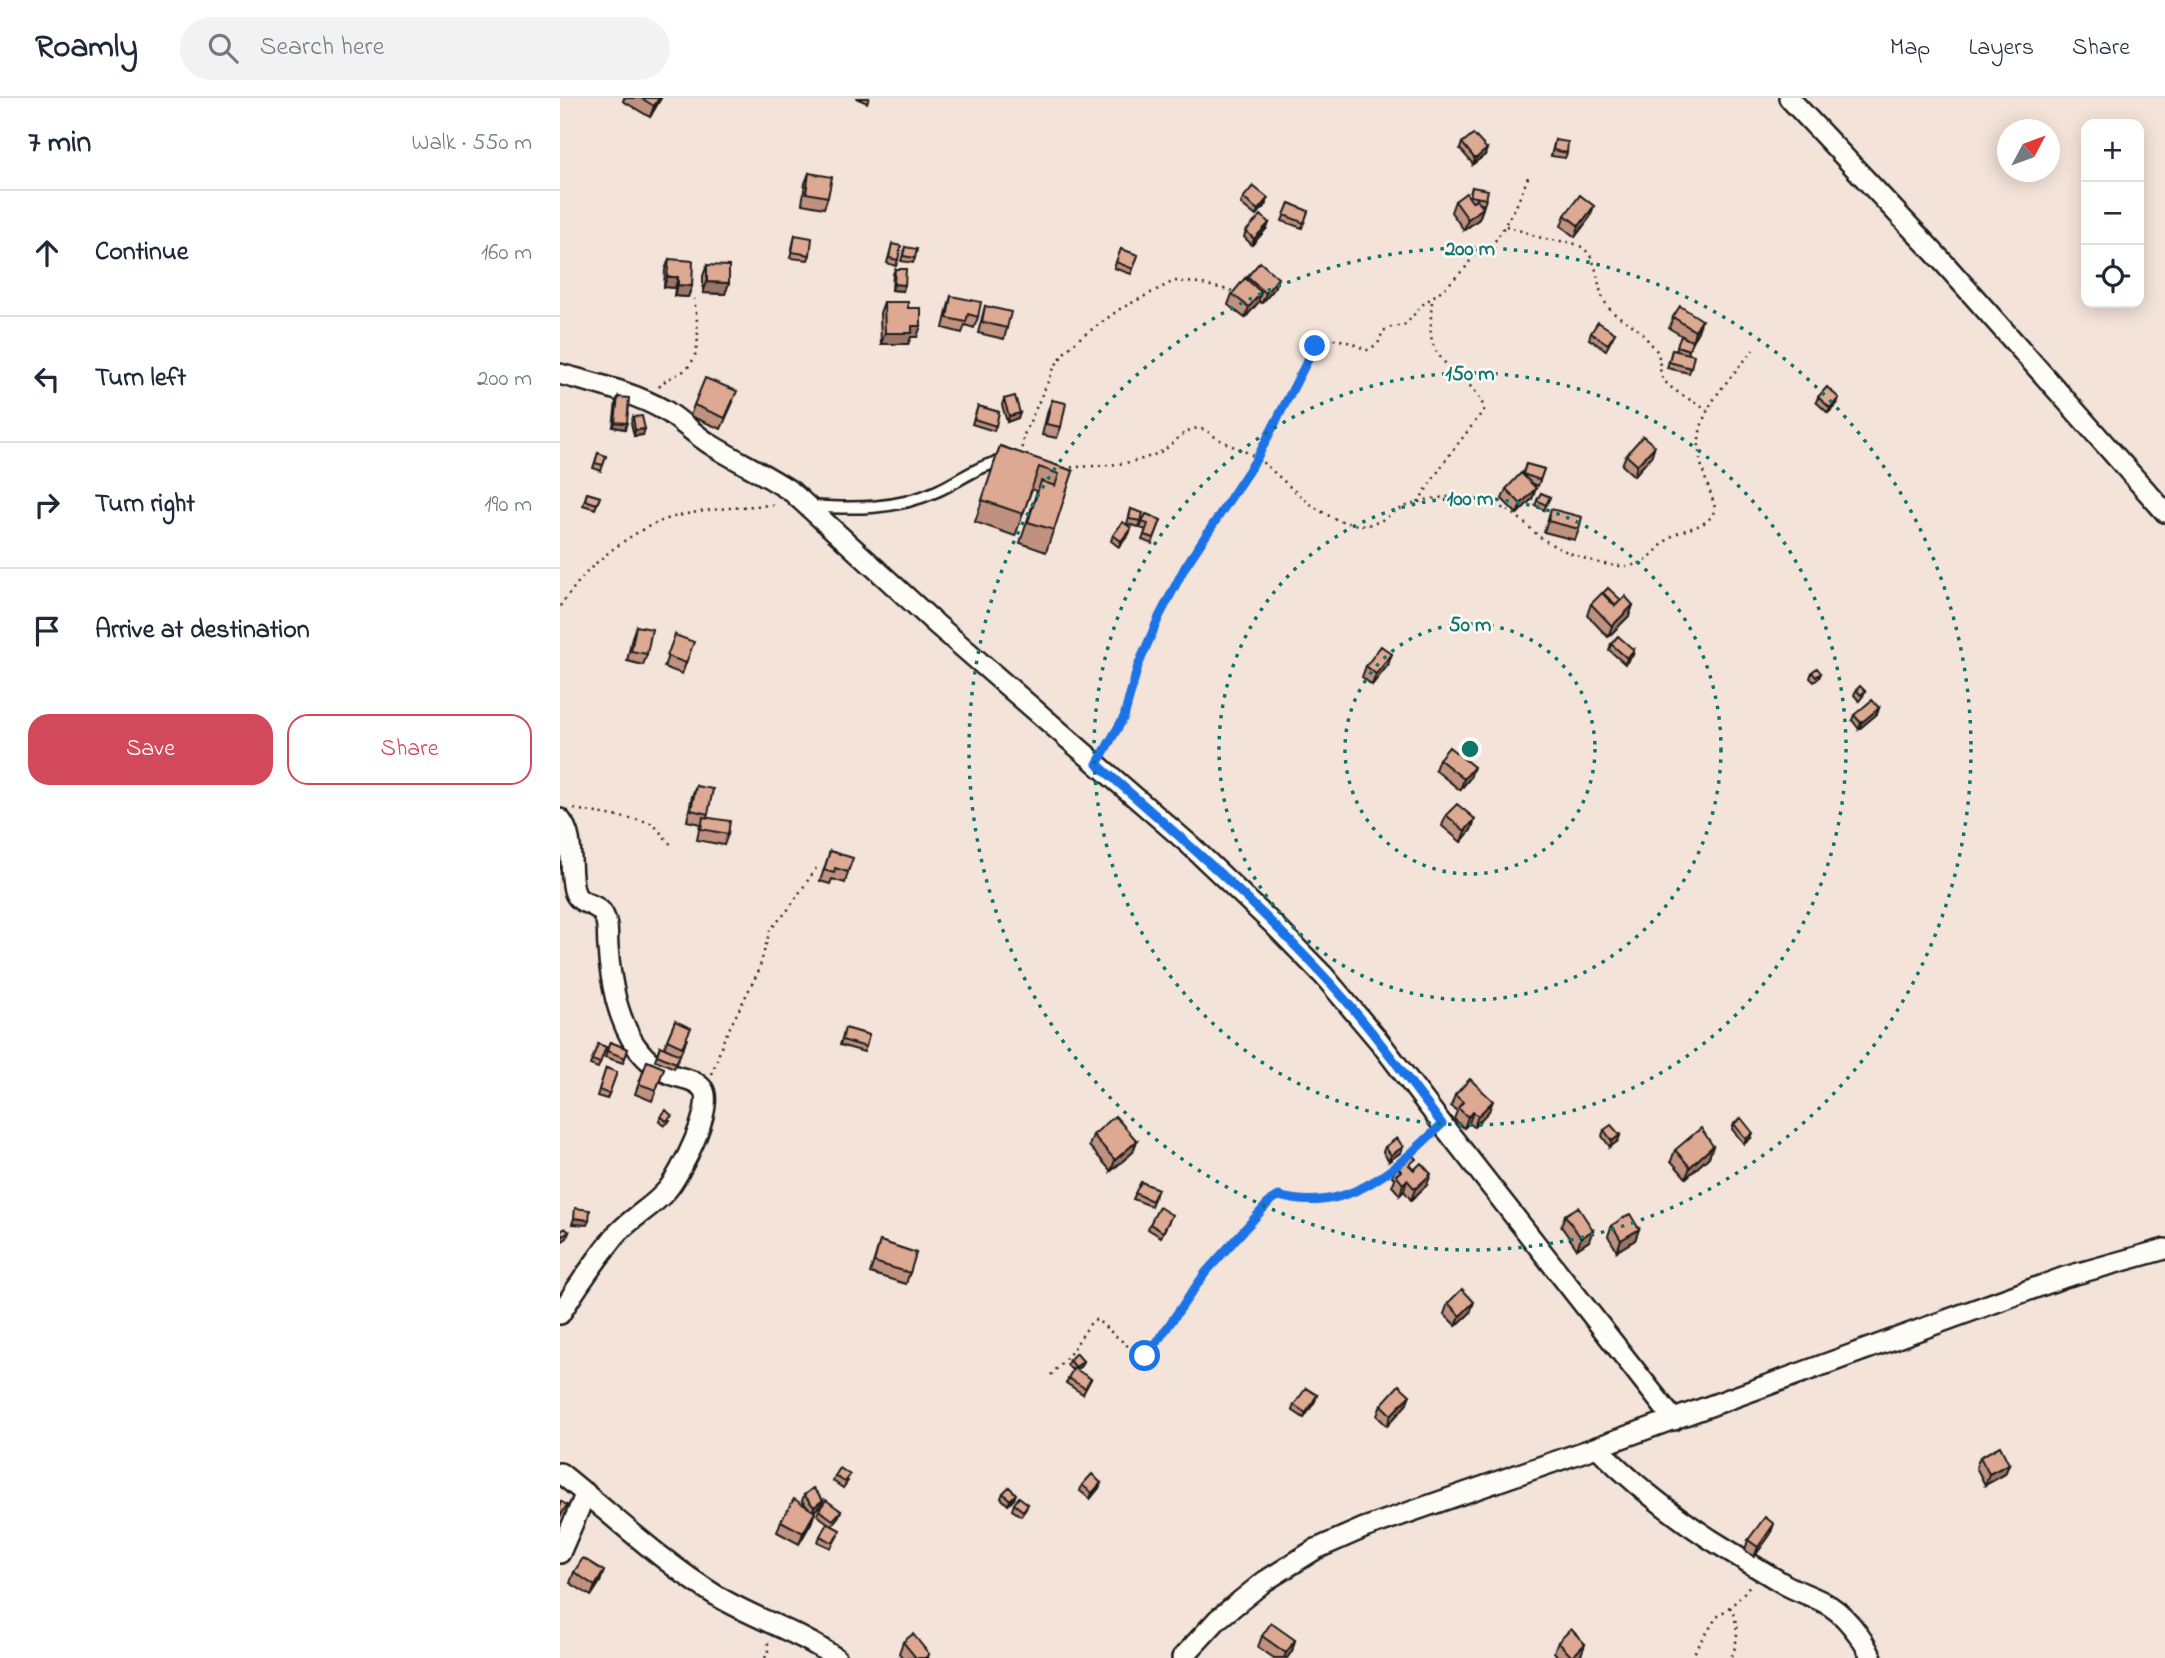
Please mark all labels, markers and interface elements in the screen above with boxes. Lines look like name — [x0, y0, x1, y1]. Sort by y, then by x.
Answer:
search box — [180, 17, 670, 80]
text: Roamly — [35, 24, 138, 72]
icon: search — [204, 29, 242, 67]
text: Search here — [260, 29, 384, 67]
text: Map — [1890, 31, 1930, 66]
text: Layers — [1968, 31, 2034, 66]
text: Share — [2072, 31, 2130, 66]
north arrow — [1997, 119, 2060, 182]
map controls — [2081, 119, 2144, 308]
button: + — [2081, 119, 2144, 182]
text: 7 min — [28, 122, 91, 166]
text: Walk · 550 m — [412, 127, 532, 160]
button: − — [2081, 182, 2144, 245]
icon: ahead — [28, 234, 66, 272]
text: Continue — [95, 234, 188, 272]
text: 200 m — [1444, 235, 1495, 265]
text: 160 m — [481, 237, 532, 270]
button: locate — [2081, 245, 2144, 308]
route end — [1299, 330, 1330, 361]
icon: left — [28, 360, 66, 398]
text: Turn left — [95, 360, 186, 398]
text: 150 m — [1445, 360, 1495, 390]
text: 200 m — [477, 363, 532, 396]
text: 100 m — [1447, 485, 1493, 515]
icon: right — [28, 486, 66, 524]
text: Turn right — [95, 486, 195, 524]
text: 190 m — [484, 489, 532, 522]
text: 50 m — [1449, 611, 1491, 641]
icon: arrive — [28, 612, 66, 650]
text: Arrive at destination — [95, 612, 310, 650]
button: Save — [28, 714, 273, 785]
button: Share — [287, 714, 532, 785]
centre of rings — [1458, 737, 1482, 761]
route start — [1129, 1340, 1160, 1371]

